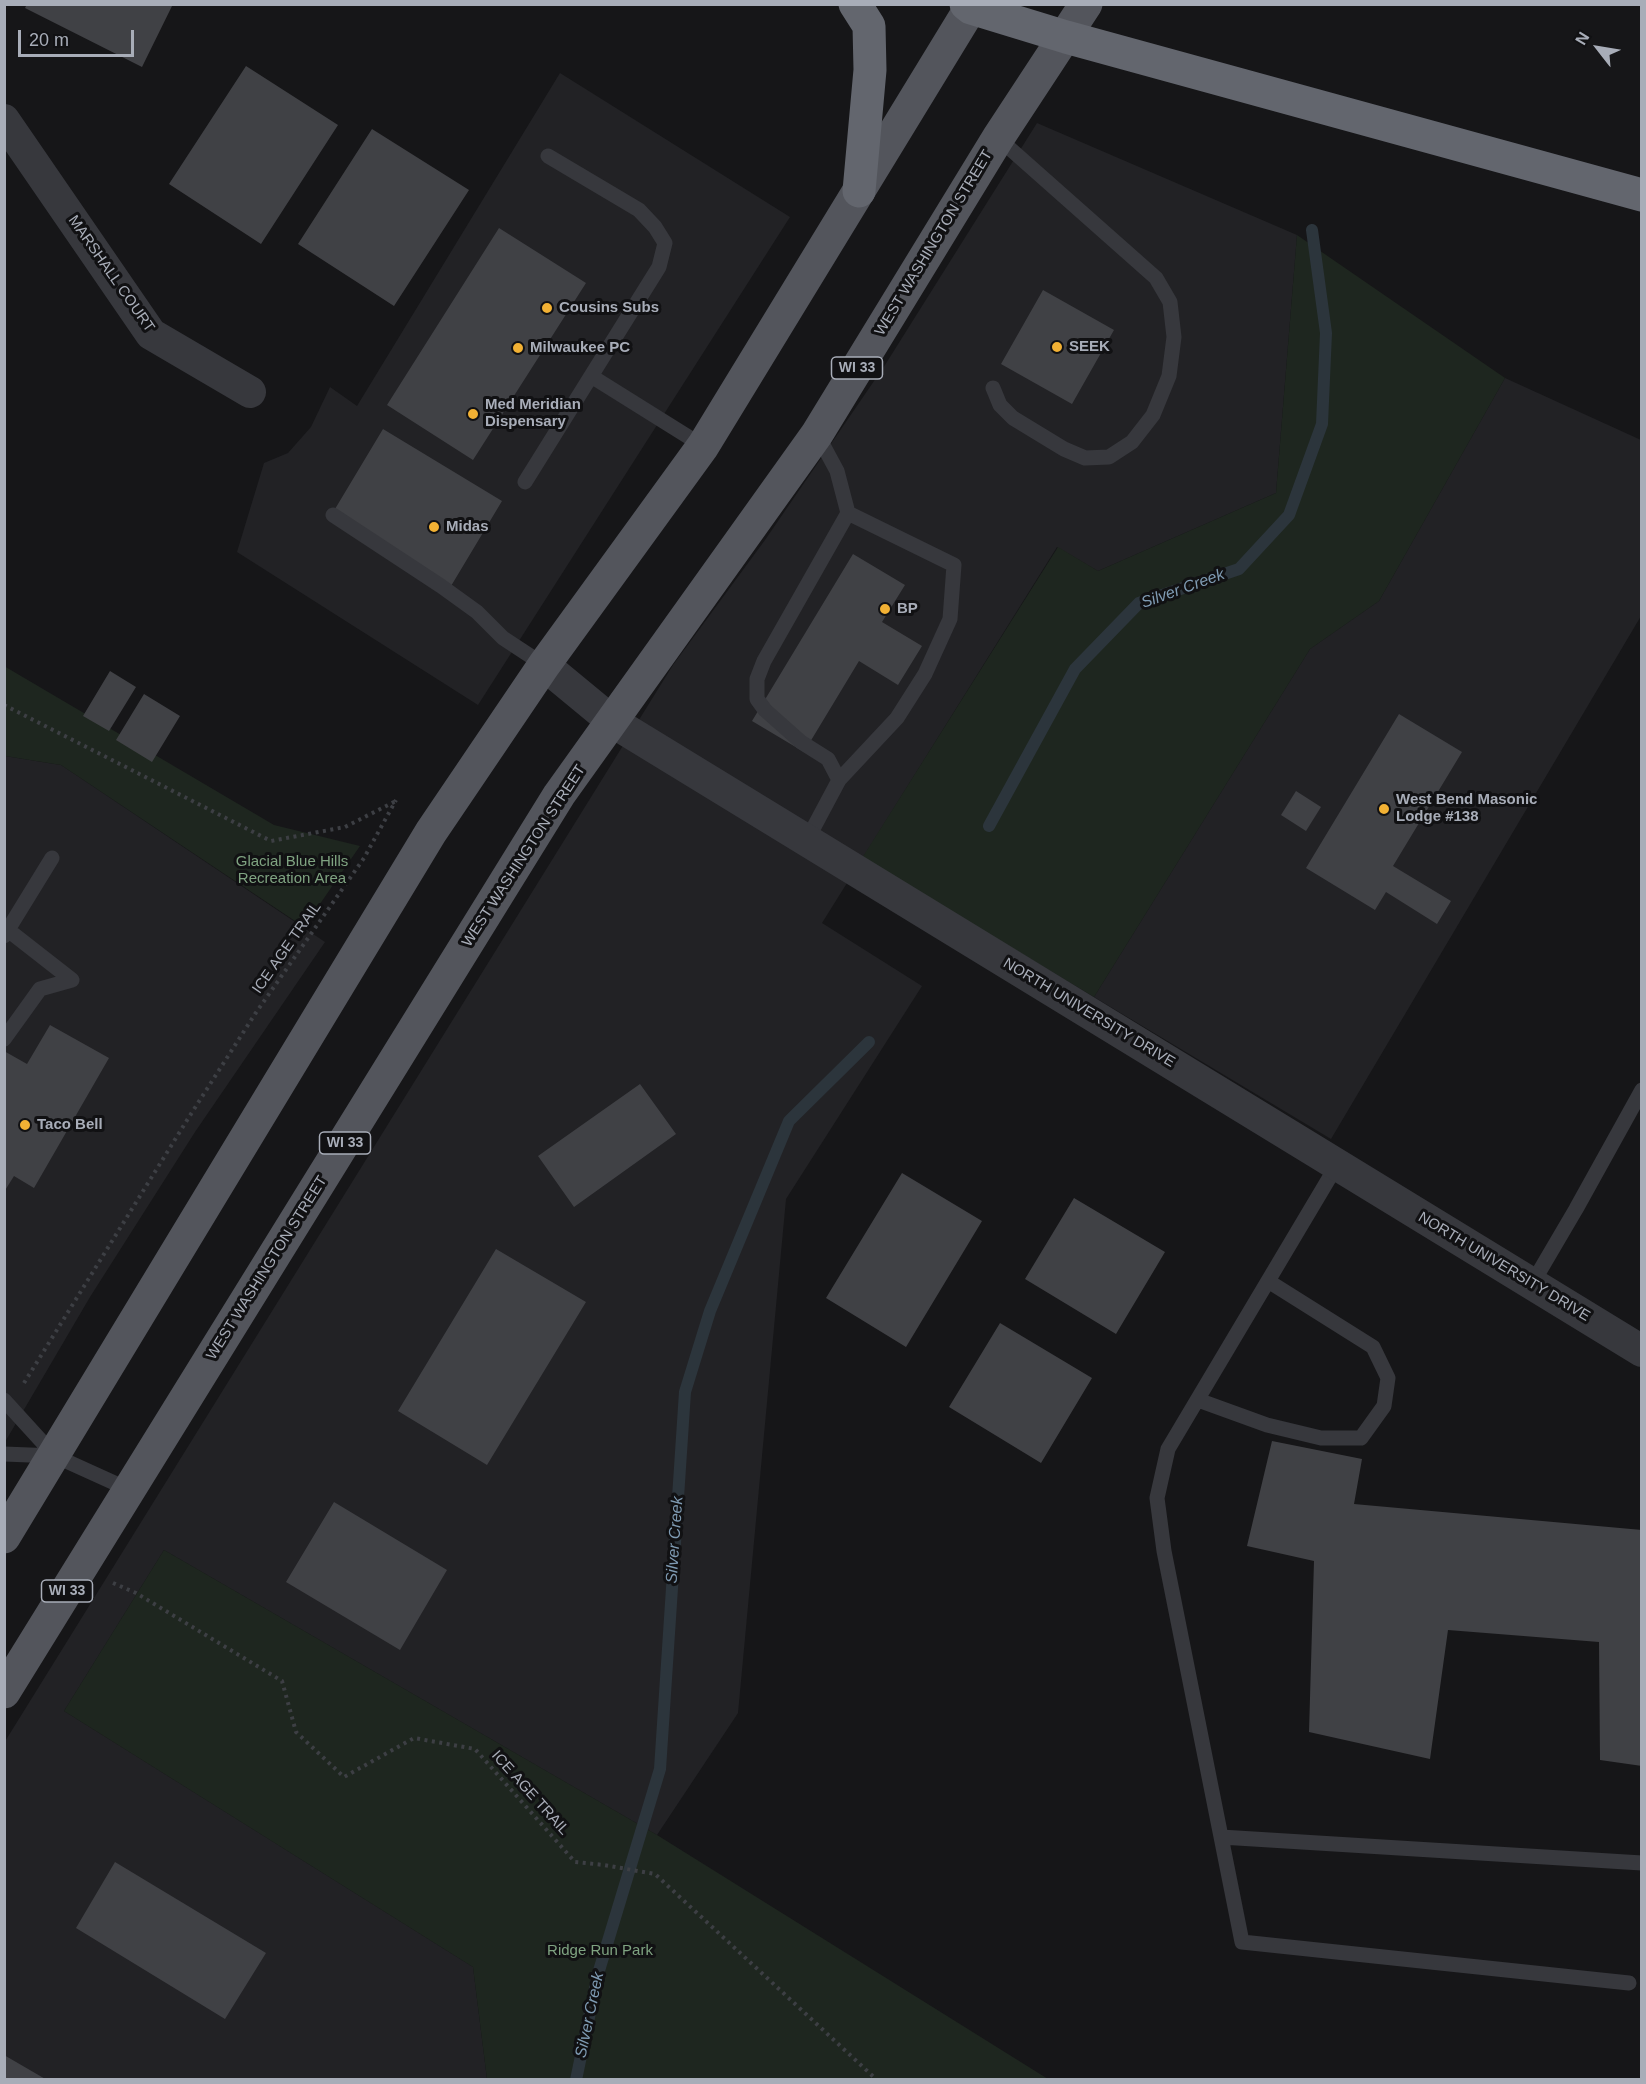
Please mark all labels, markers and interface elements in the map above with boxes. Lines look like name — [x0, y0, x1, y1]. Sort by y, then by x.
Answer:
scale bar — [21, 18, 136, 56]
north arrow — [1568, 18, 1628, 78]
text: N — [1572, 29, 1592, 48]
text: 20 m — [29, 30, 69, 50]
street label: WEST WASHINGTON STREET — [871, 147, 997, 339]
street label: MARSHALL COURT — [64, 212, 158, 336]
place label: Cousins Subs — [559, 299, 659, 317]
marker: Cousins Subs — [540, 301, 554, 315]
place label: SEEK — [1069, 338, 1110, 356]
place label: Milwaukee PC — [530, 339, 630, 357]
marker: SEEK — [1050, 340, 1064, 354]
marker: Milwaukee PC — [511, 341, 525, 355]
road number: WI 33 — [832, 357, 882, 379]
place label: Med Meridian Dispensary — [485, 396, 581, 431]
marker: Med Meridian Dispensary — [466, 407, 480, 421]
place label: Midas — [446, 518, 489, 536]
marker: Midas — [427, 520, 441, 534]
water label: Silver Creek — [1139, 565, 1227, 613]
place label: BP — [897, 600, 918, 618]
marker: BP — [878, 602, 892, 616]
street label: WEST WASHINGTON STREET — [458, 762, 590, 950]
place label: West Bend Masonic Lodge #138 — [1396, 791, 1537, 826]
marker: West Bend Masonic Lodge #138 — [1377, 802, 1391, 816]
park label: Glacial Blue Hills Recreation Area — [236, 853, 348, 888]
street label: ICE AGE TRAIL — [249, 899, 325, 997]
street label: NORTH UNIVERSITY DRIVE — [1000, 954, 1178, 1072]
place label: Taco Bell — [37, 1116, 103, 1134]
marker: Taco Bell — [18, 1118, 32, 1132]
road number: WI 33 — [320, 1132, 370, 1154]
street label: WEST WASHINGTON STREET — [203, 1173, 331, 1363]
street label: NORTH UNIVERSITY DRIVE — [1415, 1208, 1593, 1326]
water label: Silver Creek — [662, 1496, 688, 1584]
road number: WI 33 — [42, 1580, 92, 1602]
street label: ICE AGE TRAIL — [487, 1747, 573, 1839]
park label: Ridge Run Park — [547, 1942, 653, 1960]
water label: Silver Creek — [572, 1970, 608, 2060]

